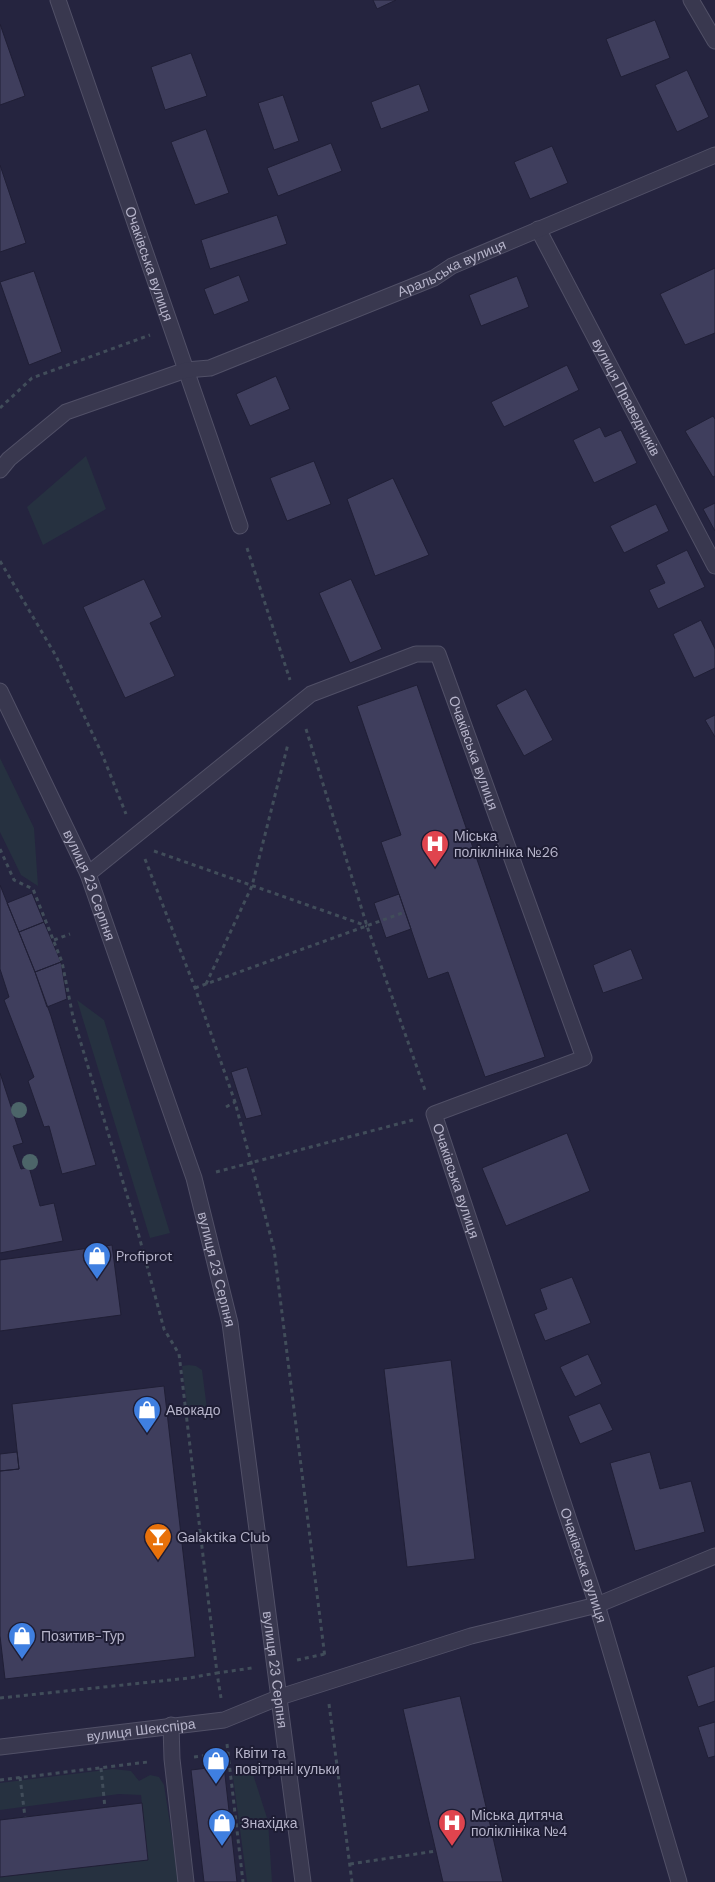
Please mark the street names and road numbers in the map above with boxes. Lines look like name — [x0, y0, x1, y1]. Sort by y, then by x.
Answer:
street label: Очаківська вулиця — [121, 204, 177, 323]
street label: Аральська вулиця — [395, 235, 509, 301]
street label: вулиця Праведників — [588, 335, 665, 459]
street label: Очаківська вулиця — [445, 693, 503, 812]
street label: вулиця 23 Серпня — [59, 827, 120, 943]
street label: Очаківська вулиця — [429, 1121, 484, 1241]
street label: вулиця 23 Серпня — [194, 1210, 240, 1329]
street label: Очаківська вулиця — [556, 1505, 611, 1625]
street label: вулиця 23 Серпня — [259, 1610, 292, 1729]
street label: вулиця Шекспіра — [86, 1714, 197, 1745]

